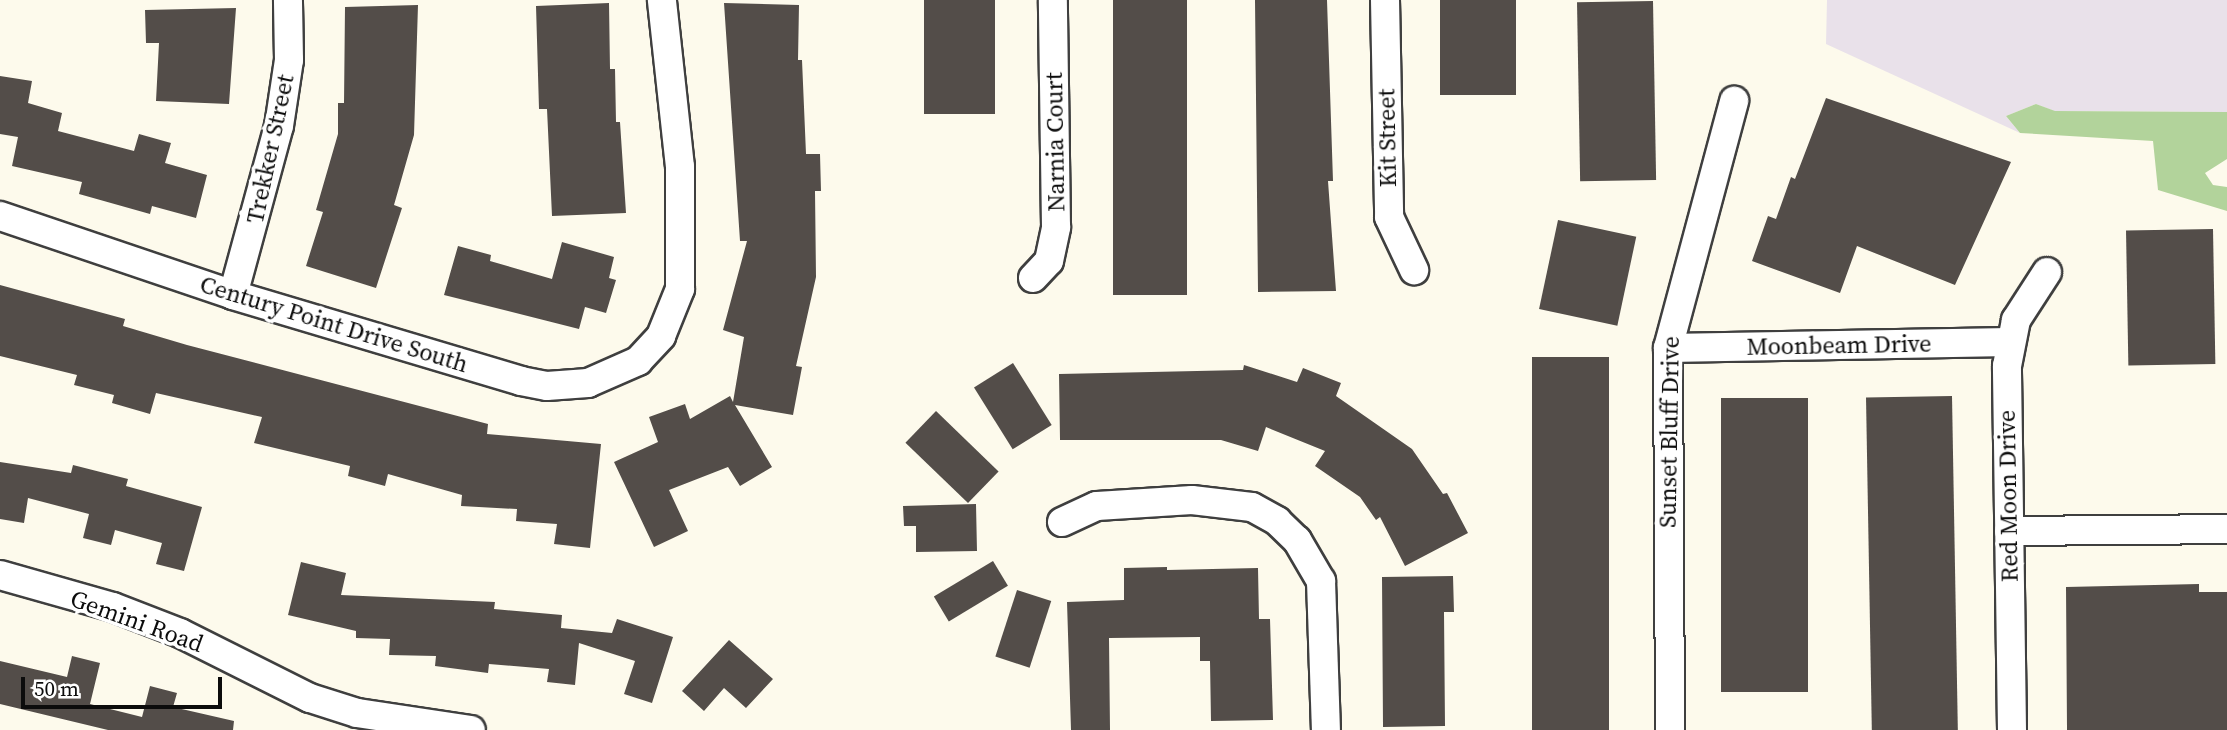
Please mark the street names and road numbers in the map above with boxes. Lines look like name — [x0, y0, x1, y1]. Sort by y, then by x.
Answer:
street label: Trekker Street — [240, 72, 300, 226]
street label: Narnia Court — [1039, 72, 1071, 212]
street label: Kit Street — [1372, 88, 1402, 188]
street label: Century Point Drive South — [197, 270, 471, 378]
street label: Moonbeam Drive — [1746, 329, 1932, 361]
street label: Sunset Bluff Drive — [1653, 336, 1685, 528]
street label: Red Moon Drive — [1992, 410, 2024, 582]
street label: Gemini Road — [67, 584, 207, 658]

